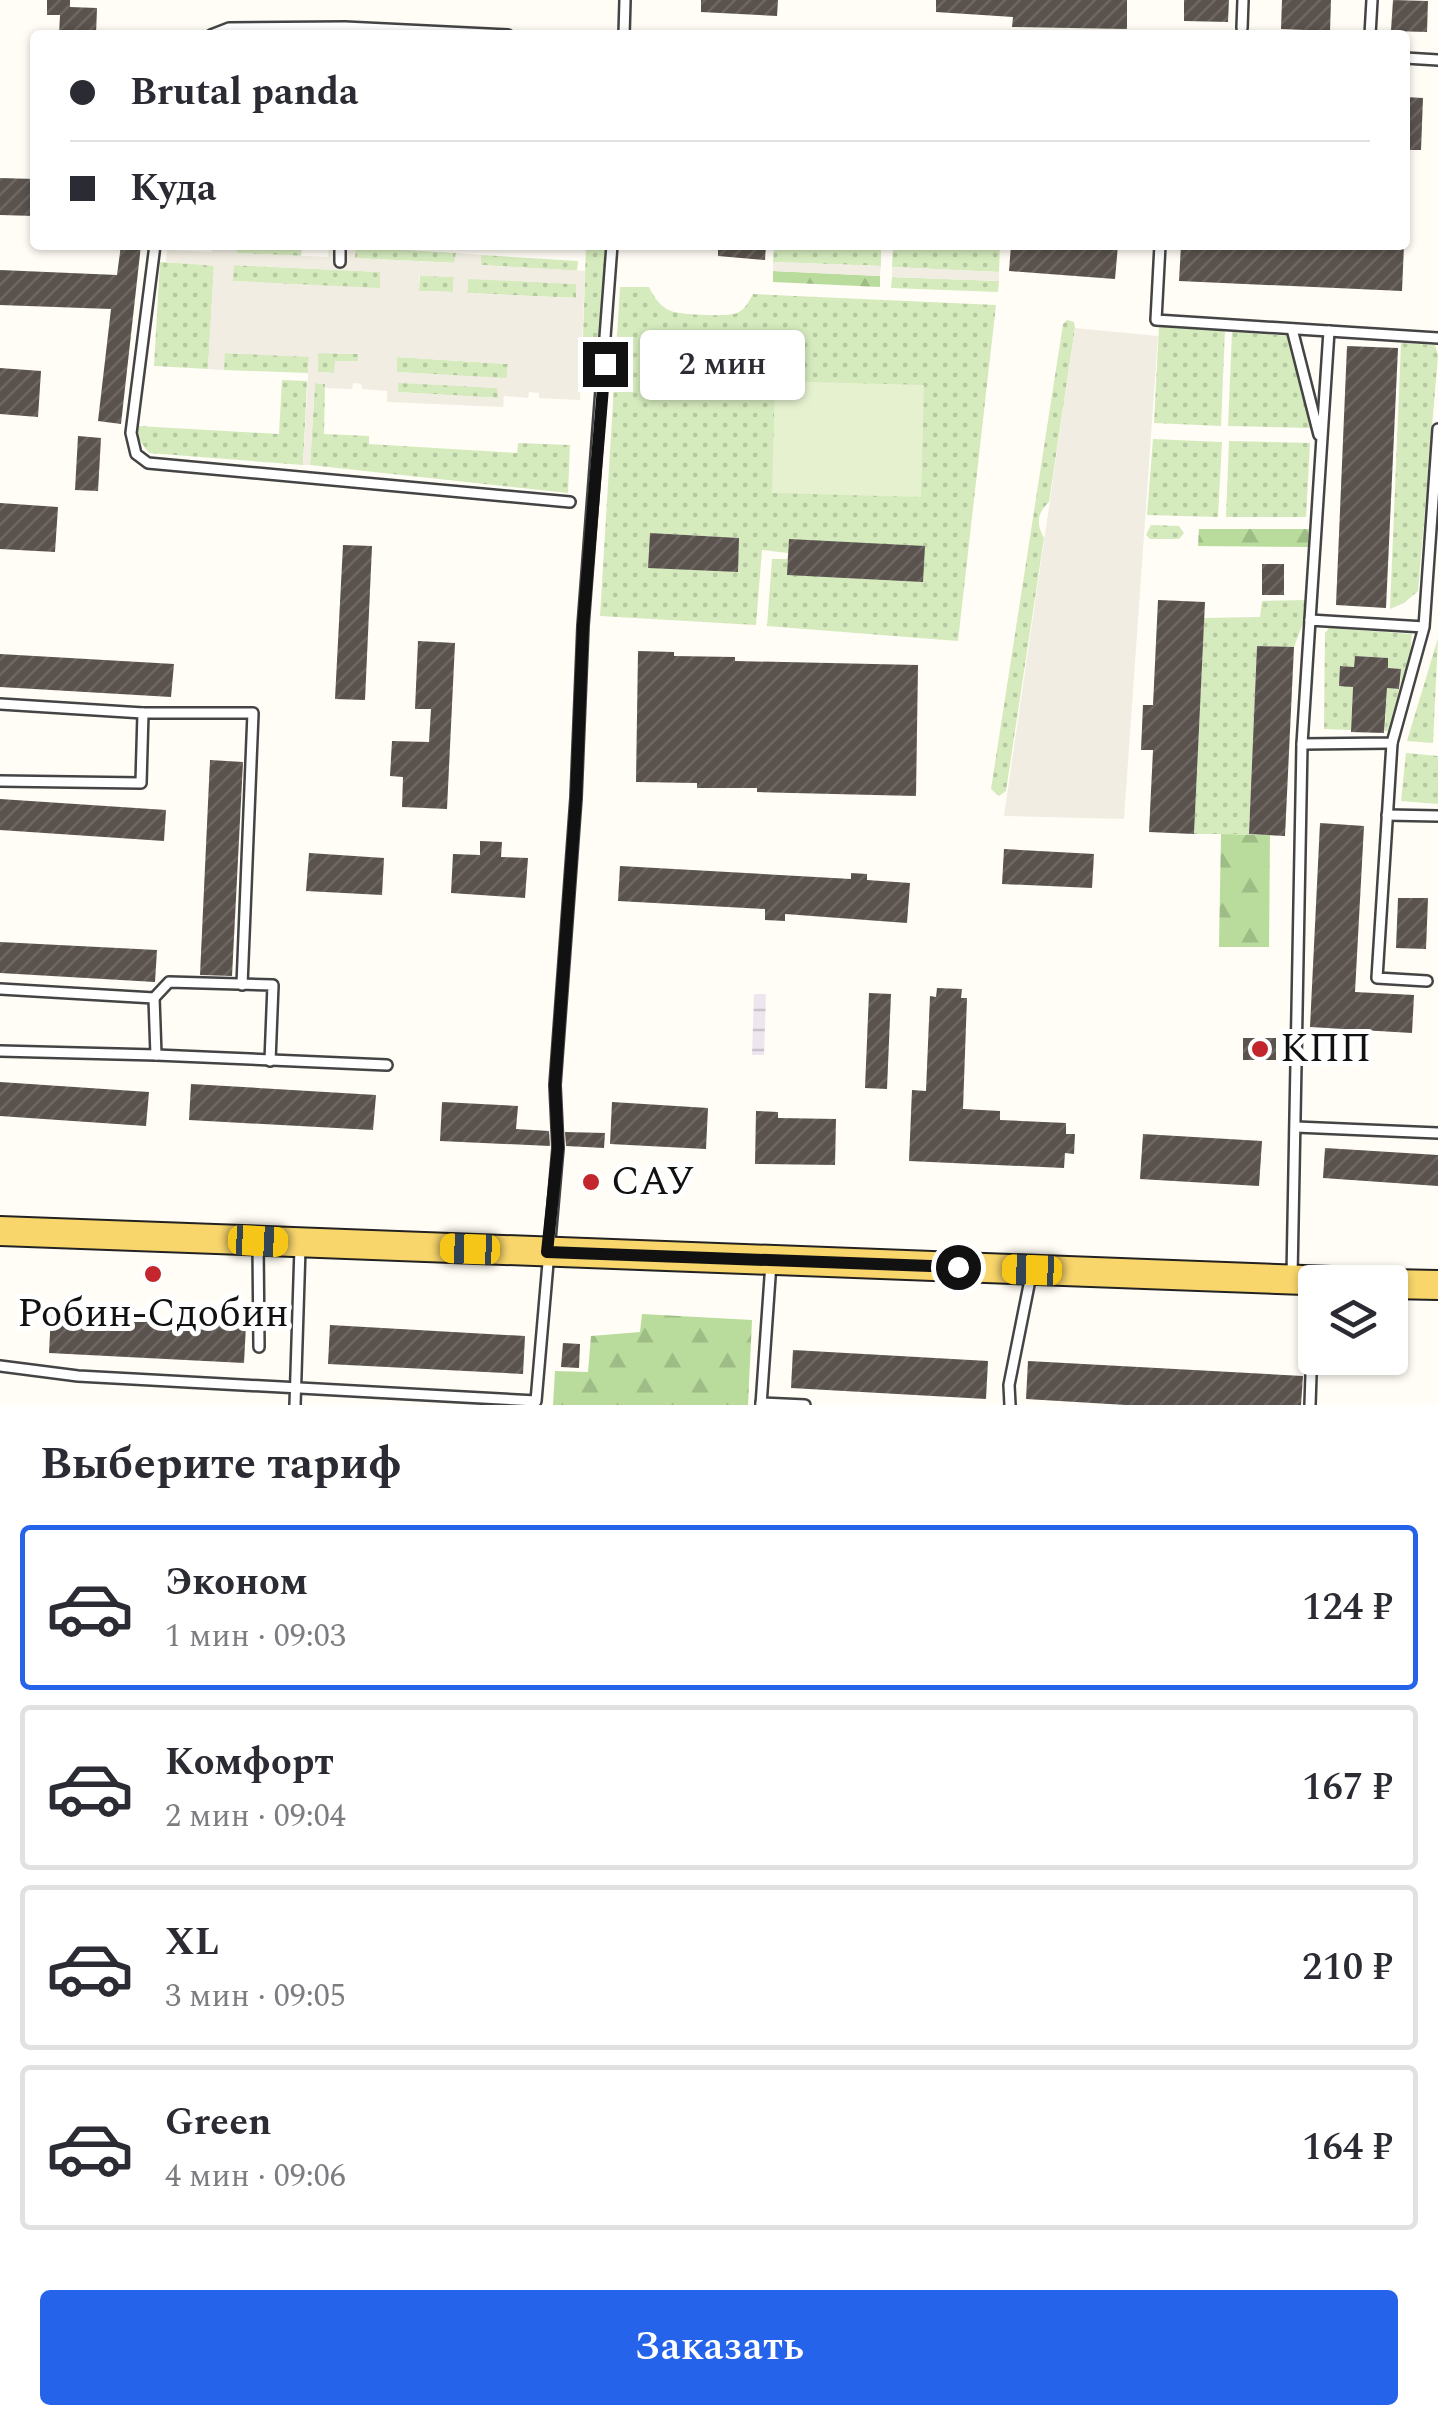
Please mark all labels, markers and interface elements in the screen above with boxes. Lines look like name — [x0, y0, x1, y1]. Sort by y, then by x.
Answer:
text: Brutal panda — [130, 64, 359, 122]
text: Куда — [130, 160, 217, 218]
callout: 2 мин — [640, 329, 805, 399]
text: 2 мин — [679, 340, 766, 389]
route end — [583, 342, 628, 387]
place label: КПП — [1280, 1019, 1371, 1080]
marker: КПП — [1249, 1038, 1271, 1060]
place label: САУ — [611, 1152, 694, 1213]
marker: САУ — [580, 1171, 602, 1193]
car — [227, 1224, 289, 1258]
car — [439, 1233, 501, 1265]
route start — [936, 1245, 981, 1290]
car — [1001, 1254, 1063, 1286]
marker: Робин-Сдобин — [142, 1263, 164, 1285]
map controls — [1298, 1265, 1408, 1375]
button: layers — [1298, 1265, 1408, 1375]
place label: Робин-Сдобин — [17, 1284, 289, 1345]
text: Выберите тариф — [40, 1430, 401, 1499]
text: Эконом — [165, 1554, 308, 1612]
icon: car — [45, 1563, 135, 1653]
text: 124 ₽ — [1302, 1579, 1393, 1637]
text: 1 мин · 09:03 — [165, 1612, 346, 1661]
text: Комфорт — [165, 1734, 334, 1792]
icon: car — [45, 1743, 135, 1833]
text: 167 ₽ — [1302, 1759, 1393, 1817]
text: 2 мин · 09:04 — [165, 1792, 346, 1841]
text: XL — [165, 1914, 219, 1972]
icon: car — [45, 1923, 135, 2013]
text: 210 ₽ — [1302, 1939, 1393, 1997]
text: 3 мин · 09:05 — [165, 1972, 346, 2021]
text: Green — [165, 2094, 272, 2152]
icon: car — [45, 2103, 135, 2193]
text: 164 ₽ — [1302, 2119, 1393, 2177]
text: 4 мин · 09:06 — [165, 2152, 346, 2201]
button: Заказать — [40, 2290, 1398, 2405]

